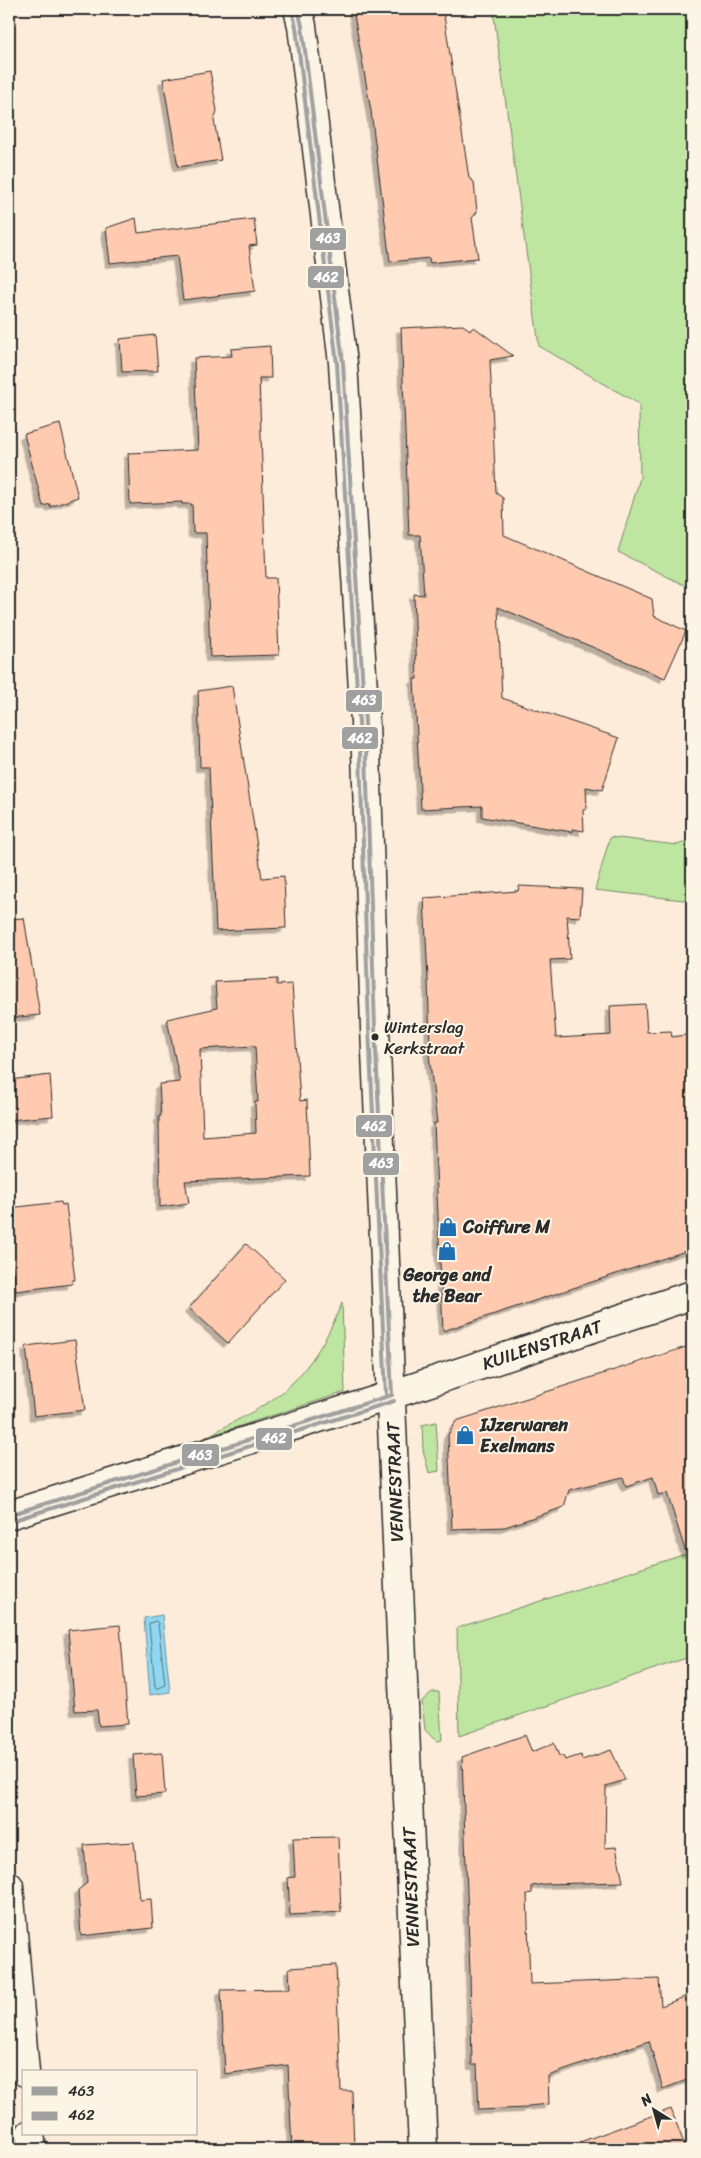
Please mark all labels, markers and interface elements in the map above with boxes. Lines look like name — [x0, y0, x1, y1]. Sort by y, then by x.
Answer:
text: 463 — [315, 226, 341, 251]
line badge: 463 — [309, 227, 347, 251]
line badge: 462 — [307, 265, 345, 289]
text: 462 — [313, 265, 339, 290]
text: 463 — [351, 688, 377, 713]
line badge: 463 — [345, 689, 383, 713]
line badge: 462 — [341, 726, 379, 750]
text: 462 — [347, 726, 373, 751]
place label: Winterslag Kerkstraat — [384, 1012, 466, 1063]
marker: Winterslag Kerkstraat — [370, 1032, 380, 1042]
line badge: 462 — [355, 1114, 393, 1138]
text: 462 — [361, 1114, 387, 1139]
text: 463 — [368, 1151, 394, 1176]
line badge: 463 — [362, 1152, 400, 1176]
place label: Coiffure M — [462, 1211, 550, 1243]
shop icon: Coiffure M — [437, 1216, 459, 1238]
shop icon: George and the Bear — [436, 1240, 458, 1262]
place label: George and the Bear — [402, 1259, 492, 1312]
street label: KUILENSTRAAT — [478, 1310, 607, 1379]
place label: IJzerwaren Exelmans — [479, 1409, 568, 1462]
street label: VENNESTRAAT — [377, 1421, 413, 1542]
shop icon: IJzerwaren Exelmans — [454, 1424, 476, 1446]
text: 462 — [261, 1426, 287, 1451]
line badge: 462 — [255, 1427, 293, 1451]
line badge: 463 — [181, 1443, 220, 1467]
text: 463 — [187, 1443, 213, 1468]
street label: VENNESTRAAT — [393, 1826, 429, 1947]
legend — [22, 2070, 198, 2136]
text: 463 — [68, 2078, 94, 2104]
north arrow — [628, 2086, 678, 2136]
text: N — [634, 2087, 658, 2114]
text: 462 — [68, 2102, 95, 2128]

